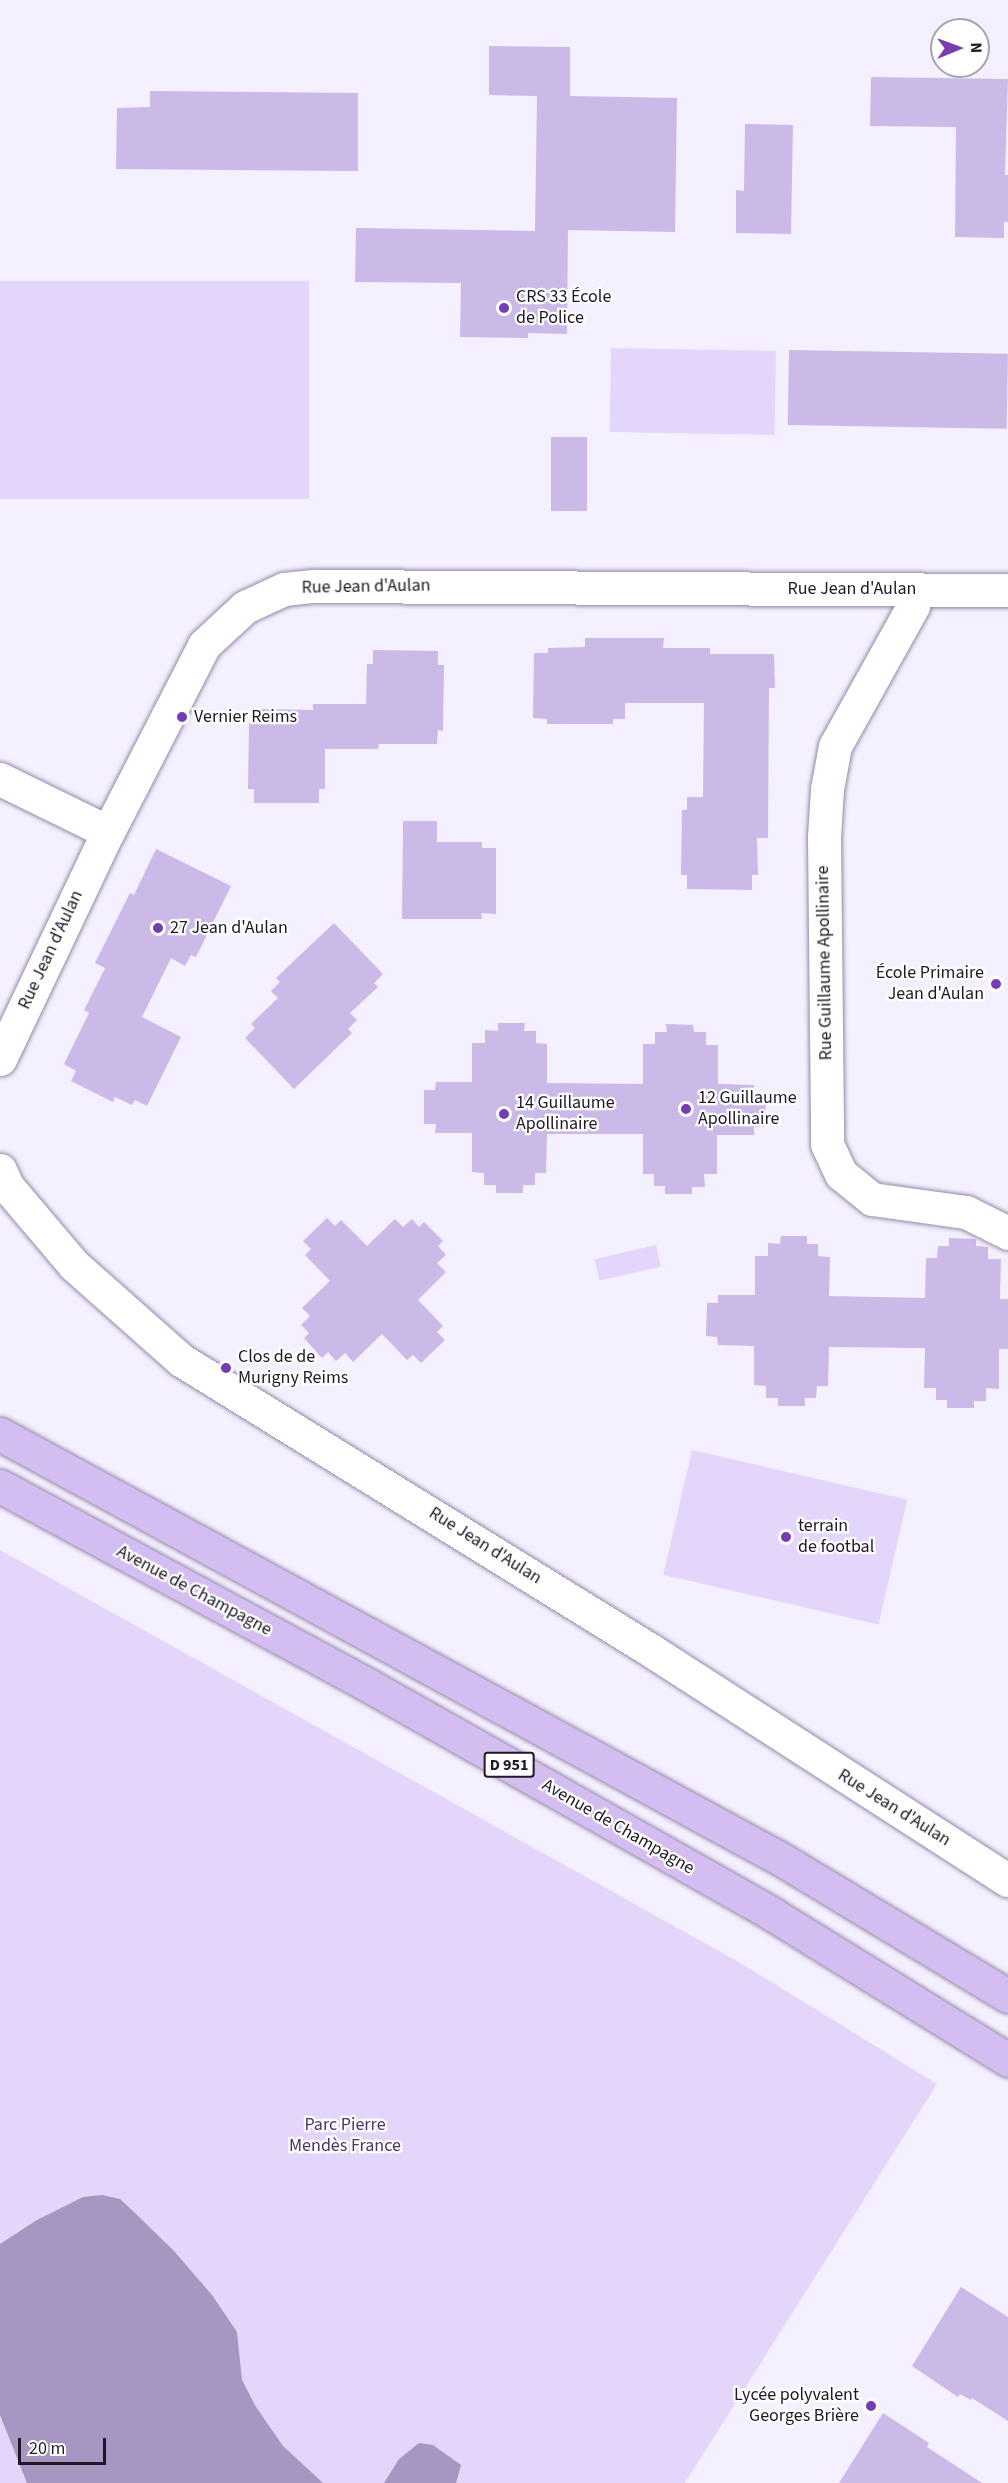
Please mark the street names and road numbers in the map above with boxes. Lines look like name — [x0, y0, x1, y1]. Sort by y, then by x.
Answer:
street label: Rue Jean d'Aulan — [301, 575, 431, 599]
street label: Rue Jean d'Aulan — [788, 578, 916, 600]
street label: Rue Guillaume Apollinaire — [813, 865, 837, 1061]
street label: Rue Jean d'Aulan — [14, 887, 88, 1013]
street label: Rue Jean d'Aulan — [425, 1503, 545, 1589]
street label: Avenue de Champagne — [113, 1541, 275, 1641]
road number: D 951 — [484, 1752, 534, 1778]
street label: Rue Jean d'Aulan — [834, 1765, 954, 1851]
street label: Avenue de Champagne — [538, 1775, 698, 1879]

